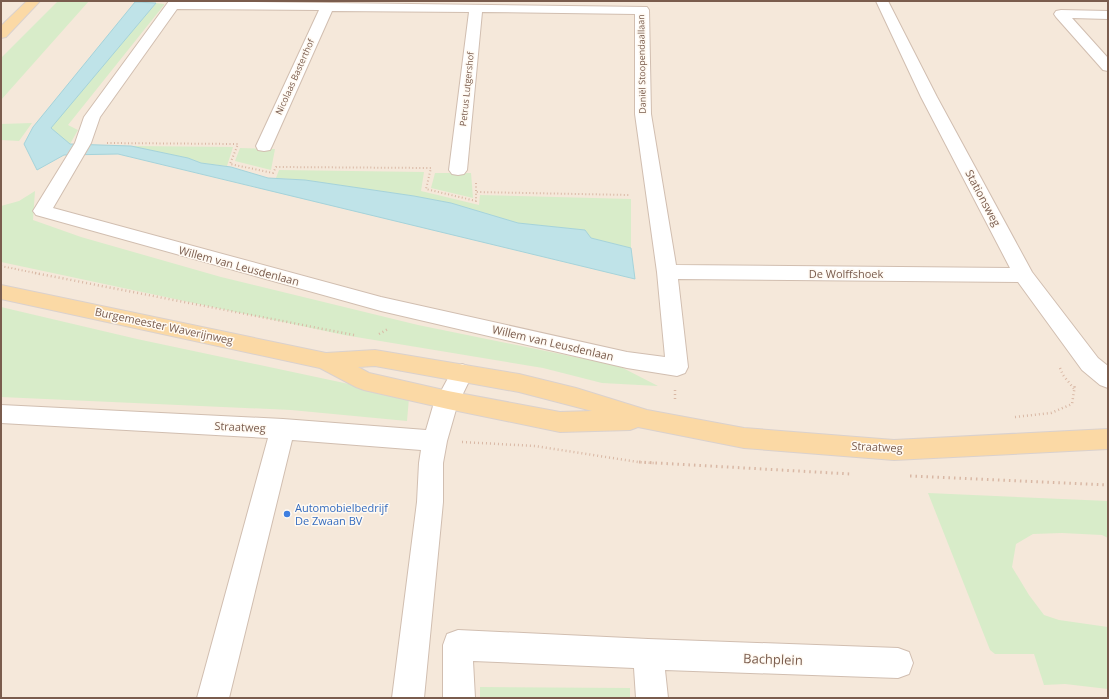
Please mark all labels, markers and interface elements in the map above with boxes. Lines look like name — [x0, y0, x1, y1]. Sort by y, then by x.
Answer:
street label: Daniël Stoopendaallaan — [634, 14, 649, 114]
street label: Nicolaas Basterthof — [272, 36, 318, 117]
street label: Petrus Lutgershof — [456, 50, 477, 127]
street label: Stationsweg — [962, 167, 1005, 229]
street label: Willem van Leusdenlaan — [177, 242, 301, 289]
street label: De Wolffshoek — [809, 266, 883, 281]
street label: Burgemeester Waverijnweg — [94, 304, 235, 348]
street label: Willem van Leusdenlaan — [491, 321, 615, 364]
street label: Straatweg — [214, 418, 266, 435]
street label: Straatweg — [851, 438, 903, 455]
place label: Automobielbedrijf De Zwaan BV — [295, 500, 389, 528]
marker: Automobielbedrijf De Zwaan BV — [282, 509, 292, 519]
street label: Bachplein — [743, 649, 803, 669]

